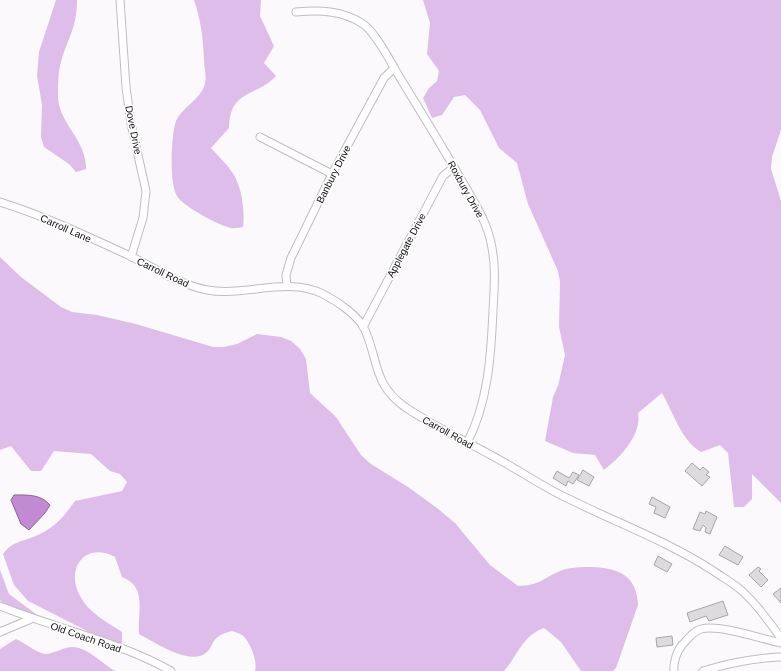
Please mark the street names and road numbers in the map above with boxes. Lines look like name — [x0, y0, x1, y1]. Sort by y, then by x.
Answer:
street label: Dove Drive — [123, 105, 144, 156]
street label: Banbury Drive — [314, 143, 353, 205]
street label: Roxbury Drive — [445, 159, 486, 220]
street label: Applegate Drive — [385, 211, 428, 279]
street label: Carroll Lane — [39, 212, 93, 245]
street label: Carroll Road — [135, 256, 191, 289]
street label: Carroll Road — [421, 414, 475, 451]
street label: Old Coach Road — [49, 620, 123, 655]

